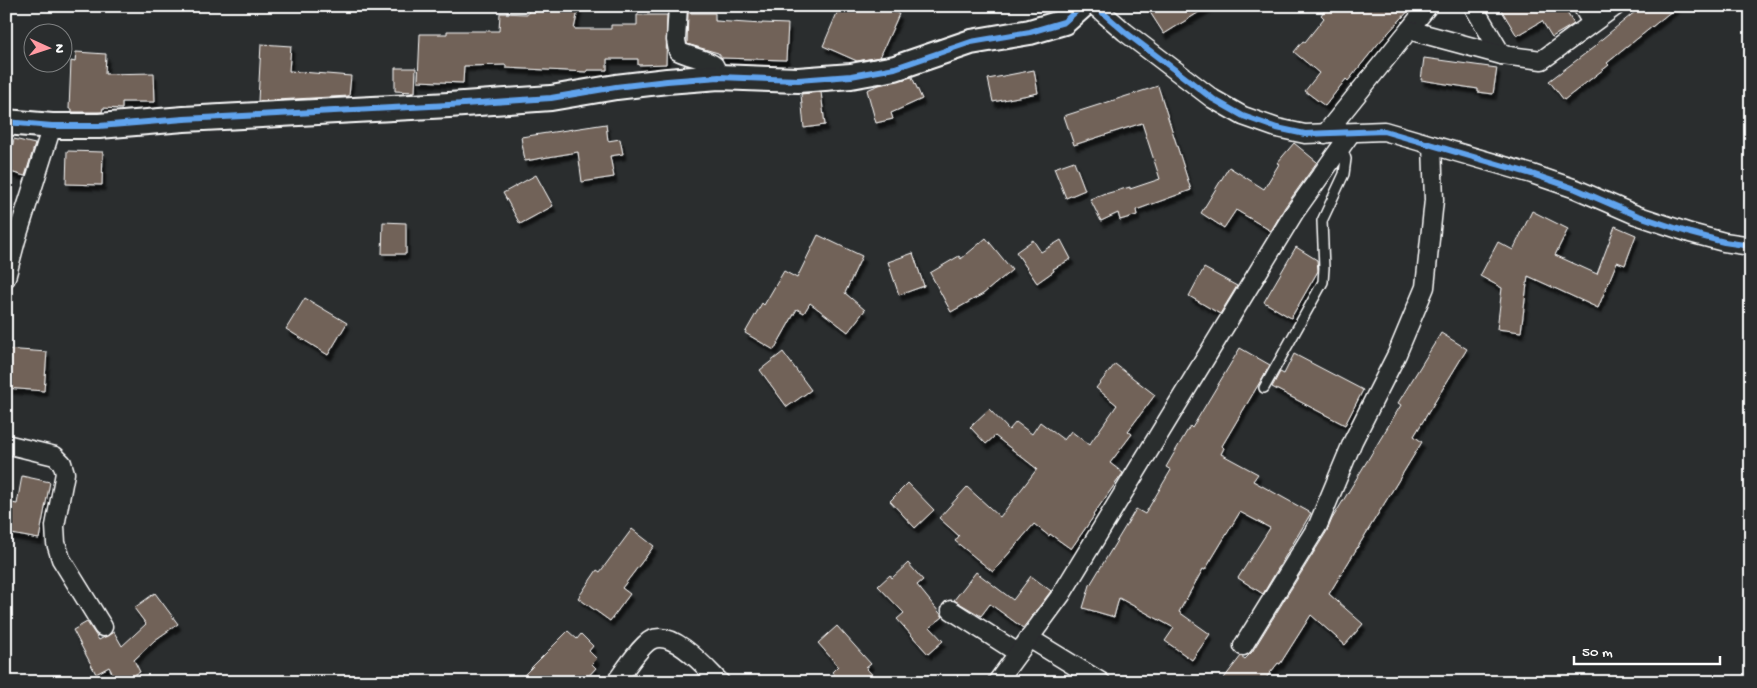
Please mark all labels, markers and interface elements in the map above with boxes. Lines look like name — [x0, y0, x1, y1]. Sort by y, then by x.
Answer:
north arrow — [22, 22, 72, 72]
text: N — [50, 44, 67, 54]
scale bar — [1574, 633, 1721, 665]
text: 50 m — [1582, 644, 1613, 662]

